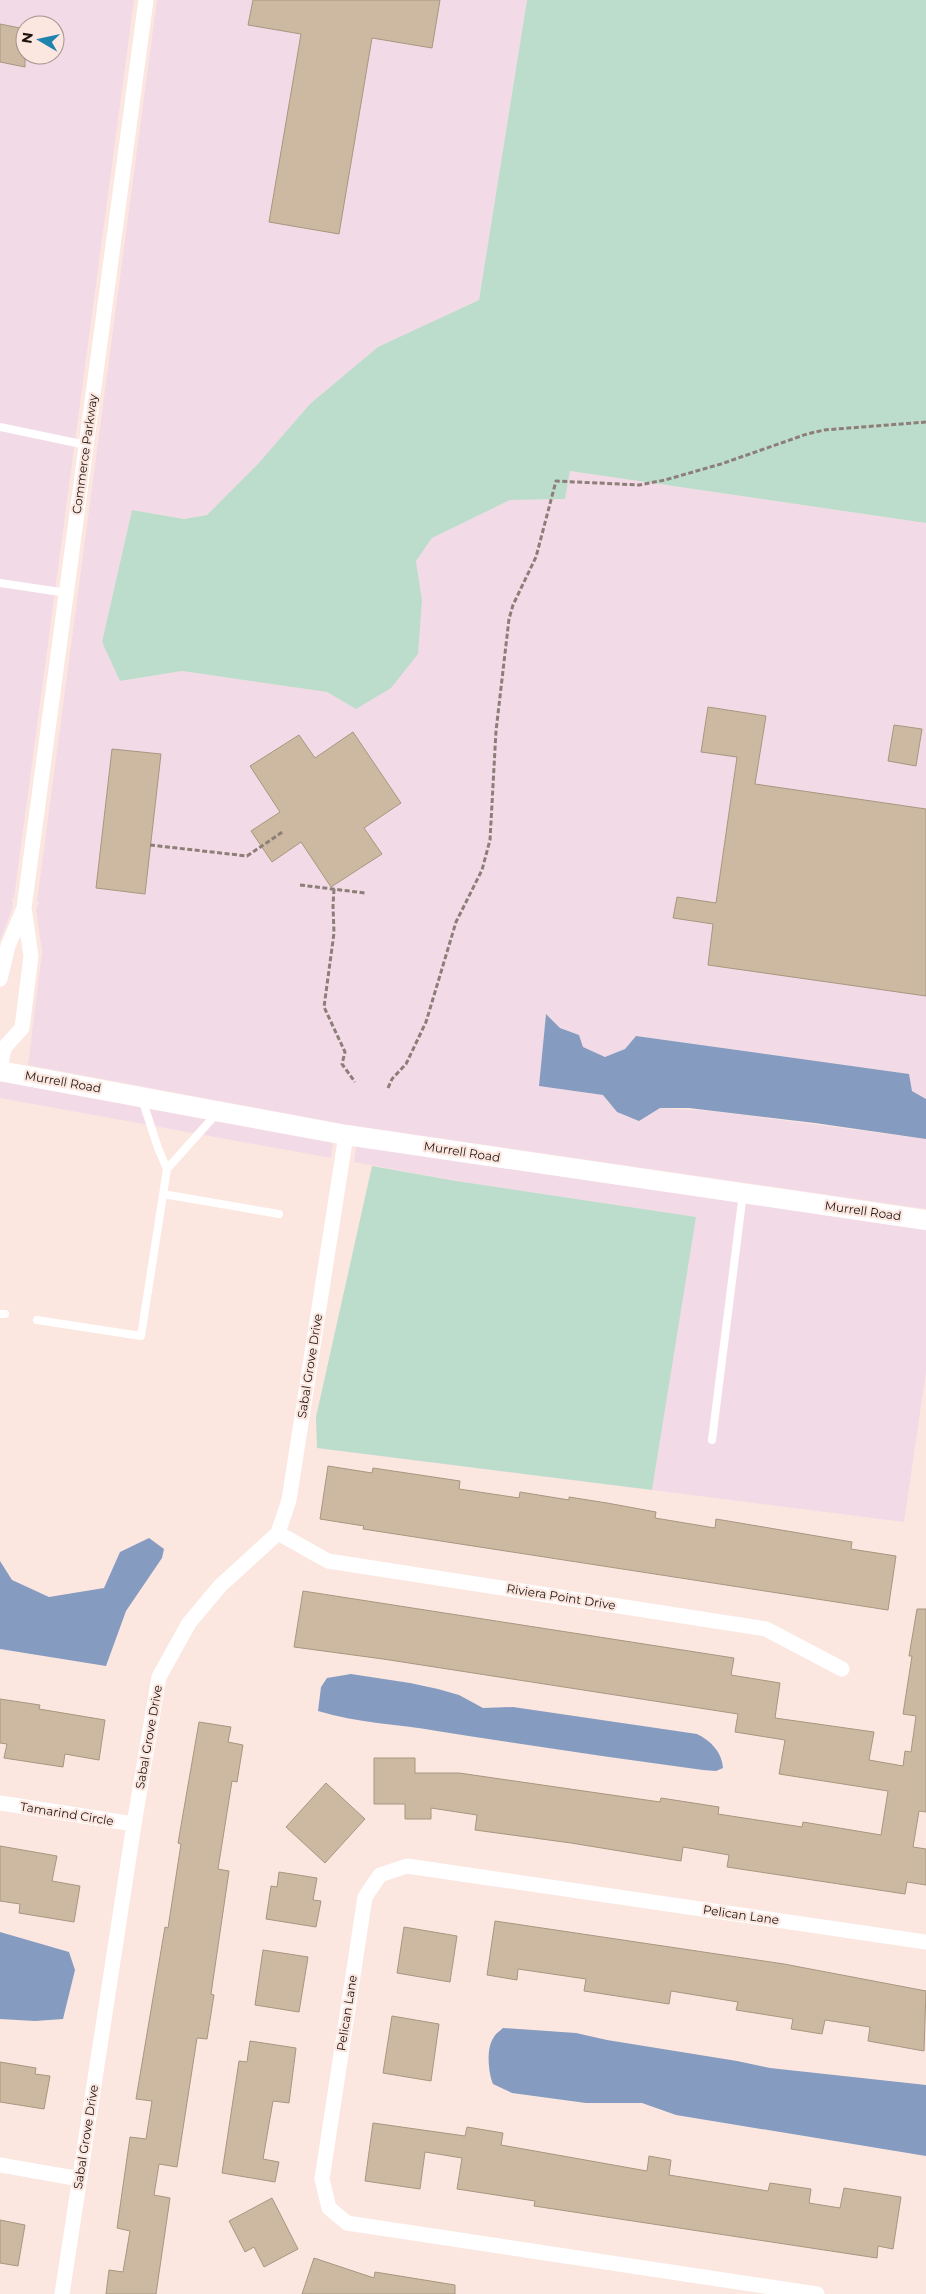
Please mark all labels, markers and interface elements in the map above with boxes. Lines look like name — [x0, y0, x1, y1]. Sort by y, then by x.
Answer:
north arrow — [15, 15, 65, 65]
text: N — [17, 31, 37, 45]
street label: Commerce Parkway — [69, 393, 100, 515]
street label: Murrell Road — [24, 1067, 102, 1096]
street label: Murrell Road — [423, 1138, 501, 1165]
street label: Murrell Road — [824, 1198, 902, 1223]
street label: Sabal Grove Drive — [294, 1313, 325, 1419]
street label: Riviera Point Drive — [505, 1580, 617, 1613]
street label: Sabal Grove Drive — [132, 1684, 165, 1790]
street label: Tamarind Circle — [19, 1799, 115, 1828]
street label: Pelican Lane — [702, 1902, 780, 1927]
street label: Pelican Lane — [333, 1974, 360, 2052]
street label: Sabal Grove Drive — [70, 2084, 101, 2190]

